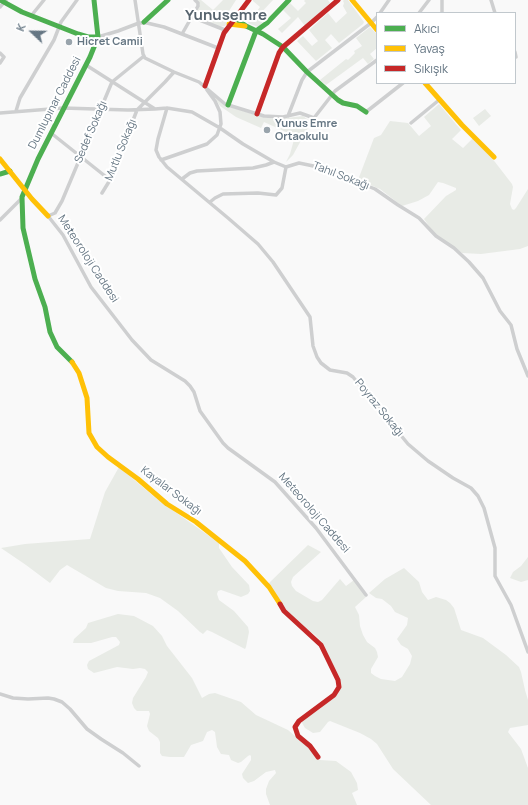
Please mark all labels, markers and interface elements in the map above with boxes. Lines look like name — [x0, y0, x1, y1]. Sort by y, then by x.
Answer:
district label: Yunusemre — [185, 7, 267, 25]
north arrow — [12, 12, 52, 52]
legend — [376, 12, 516, 84]
text: Akıcı — [414, 20, 440, 37]
text: K — [12, 21, 29, 33]
place label: Hicret Camii — [77, 35, 143, 49]
marker: Hicret Camii — [64, 37, 74, 47]
text: Yavaş — [414, 40, 445, 57]
street label: Dumlupınar Caddesi — [26, 55, 84, 151]
text: Sıkışık — [414, 60, 448, 77]
street label: Sedef Sokağı — [72, 99, 110, 165]
street label: Mutlu Sokağı — [103, 117, 139, 183]
place label: Yunus Emre Ortaokulu — [275, 117, 337, 143]
marker: Yunus Emre Ortaokulu — [262, 125, 272, 135]
street label: Tahıl Sokağı — [311, 159, 371, 193]
street label: Meteoroloji Caddesi — [55, 213, 121, 305]
street label: Poyraz Sokağı — [352, 376, 406, 440]
street label: Kayalar Sokağı — [138, 464, 204, 518]
street label: Meteoroloji Caddesi — [276, 470, 352, 556]

